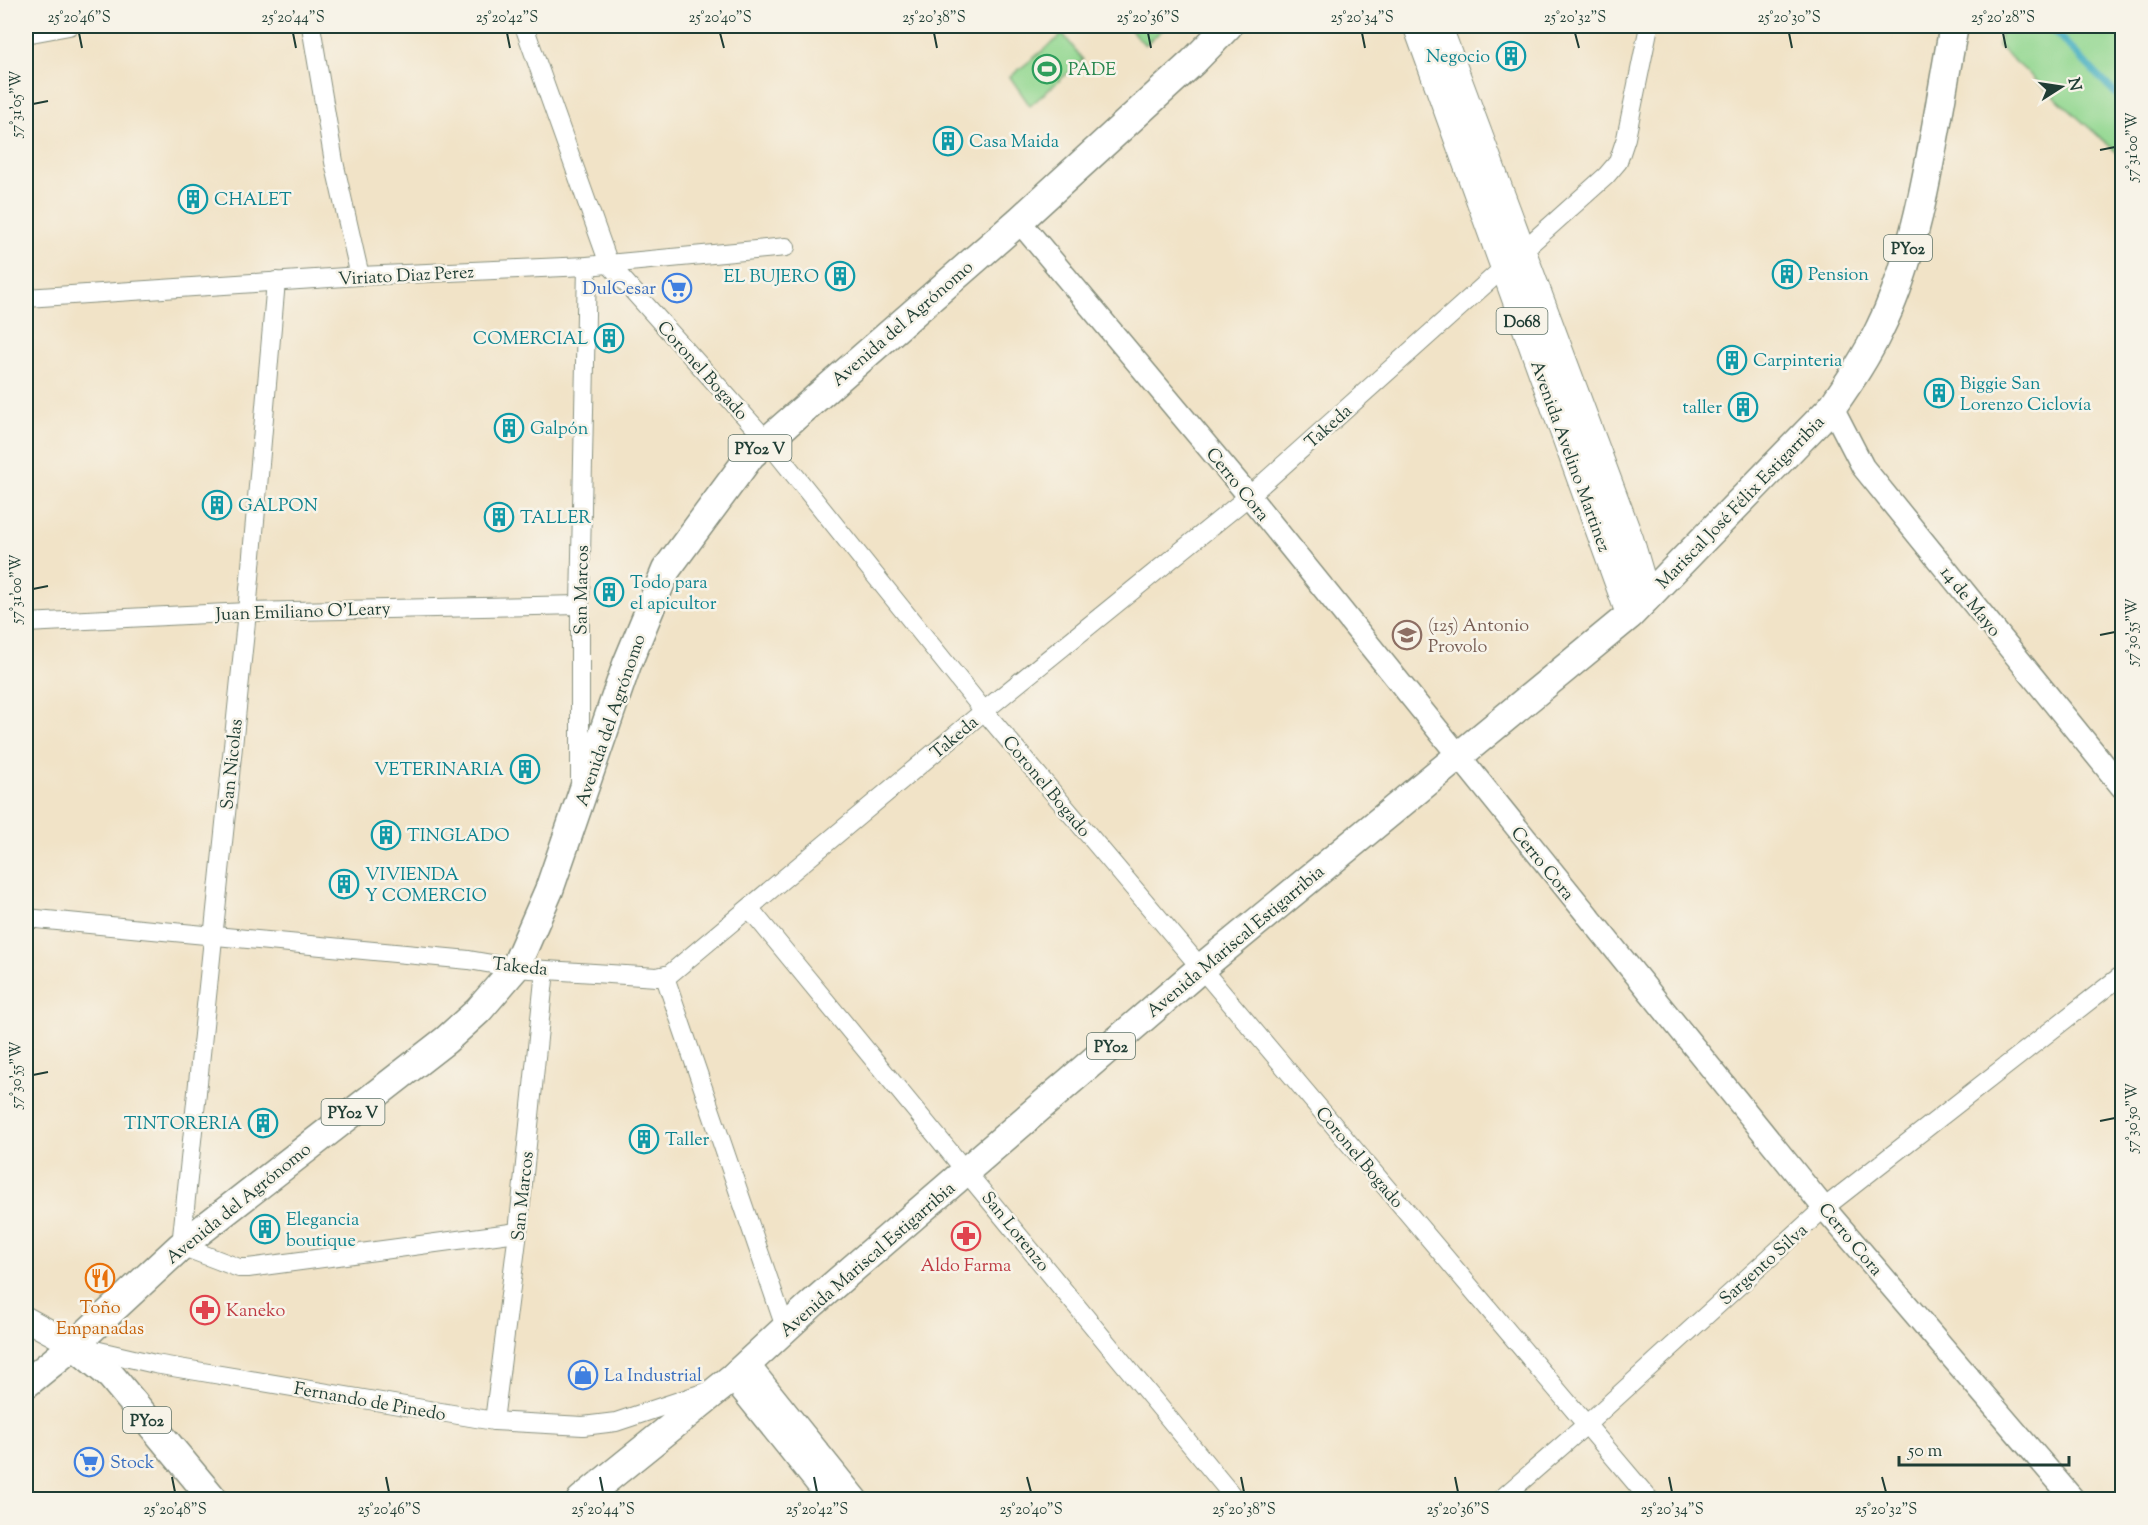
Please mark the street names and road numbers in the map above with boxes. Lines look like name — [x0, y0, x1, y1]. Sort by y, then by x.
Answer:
road number: PY02 — [1884, 235, 1932, 261]
street label: Avenida del Agrónomo — [827, 255, 980, 394]
street label: Viriato Diaz Perez — [337, 260, 475, 294]
road number: D068 — [1496, 308, 1547, 334]
street label: Coronel Bogado — [650, 316, 753, 427]
street label: Avenida Avelino Martinez — [1522, 357, 1616, 556]
street label: Takeda — [1300, 399, 1359, 456]
street label: Mariscal José Félix Estigarribia — [1651, 411, 1832, 596]
road number: PY02 V — [728, 435, 792, 461]
street label: Cerro Cora — [1199, 443, 1274, 528]
street label: San Marcos — [569, 545, 597, 635]
street label: 14 de Mayo — [1933, 561, 2006, 643]
street label: Juan Emiliano O'Leary — [214, 597, 391, 629]
street label: Avenida del Agrónomo — [570, 631, 654, 810]
street label: Takeda — [926, 711, 985, 766]
street label: San Nicolas — [215, 718, 251, 811]
street label: Coronel Bogado — [995, 731, 1096, 844]
street label: Cerro Cora — [1504, 822, 1579, 907]
street label: Avenida Mariscal Estigarribia — [1142, 860, 1331, 1025]
street label: Takeda — [491, 952, 549, 984]
road number: PY02 — [1087, 1033, 1135, 1059]
road number: PY02 V — [322, 1099, 385, 1125]
street label: Coronel Bogado — [1308, 1102, 1409, 1215]
street label: Avenida del Agrónomo — [161, 1138, 318, 1271]
street label: San Marcos — [506, 1150, 542, 1242]
street label: Avenida Mariscal Estigarribia — [775, 1177, 962, 1344]
street label: San Lorenzo — [974, 1187, 1055, 1278]
street label: Cerro Cora — [1811, 1198, 1888, 1283]
street label: Sargento Silva — [1714, 1219, 1814, 1312]
street label: Fernando de Pinedo — [292, 1377, 448, 1429]
road number: PY02 — [123, 1407, 171, 1433]

